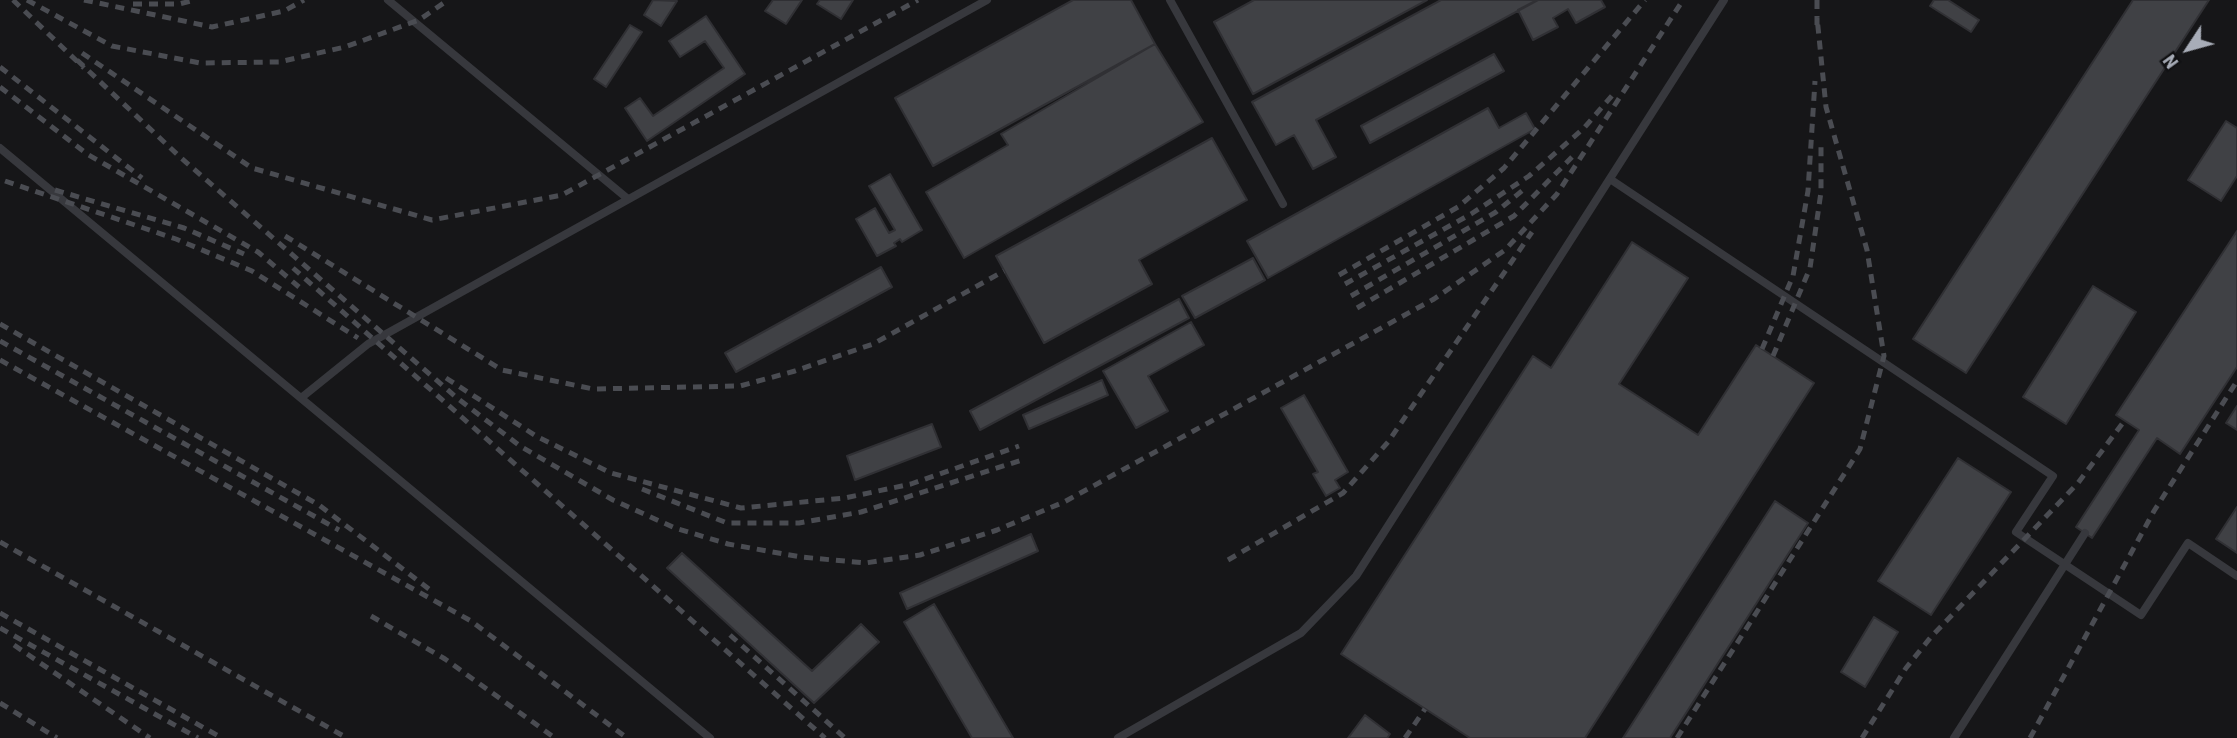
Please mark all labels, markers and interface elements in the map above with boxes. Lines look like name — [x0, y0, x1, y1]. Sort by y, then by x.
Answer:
north arrow — [2153, 14, 2223, 84]
text: N — [2158, 50, 2183, 73]

